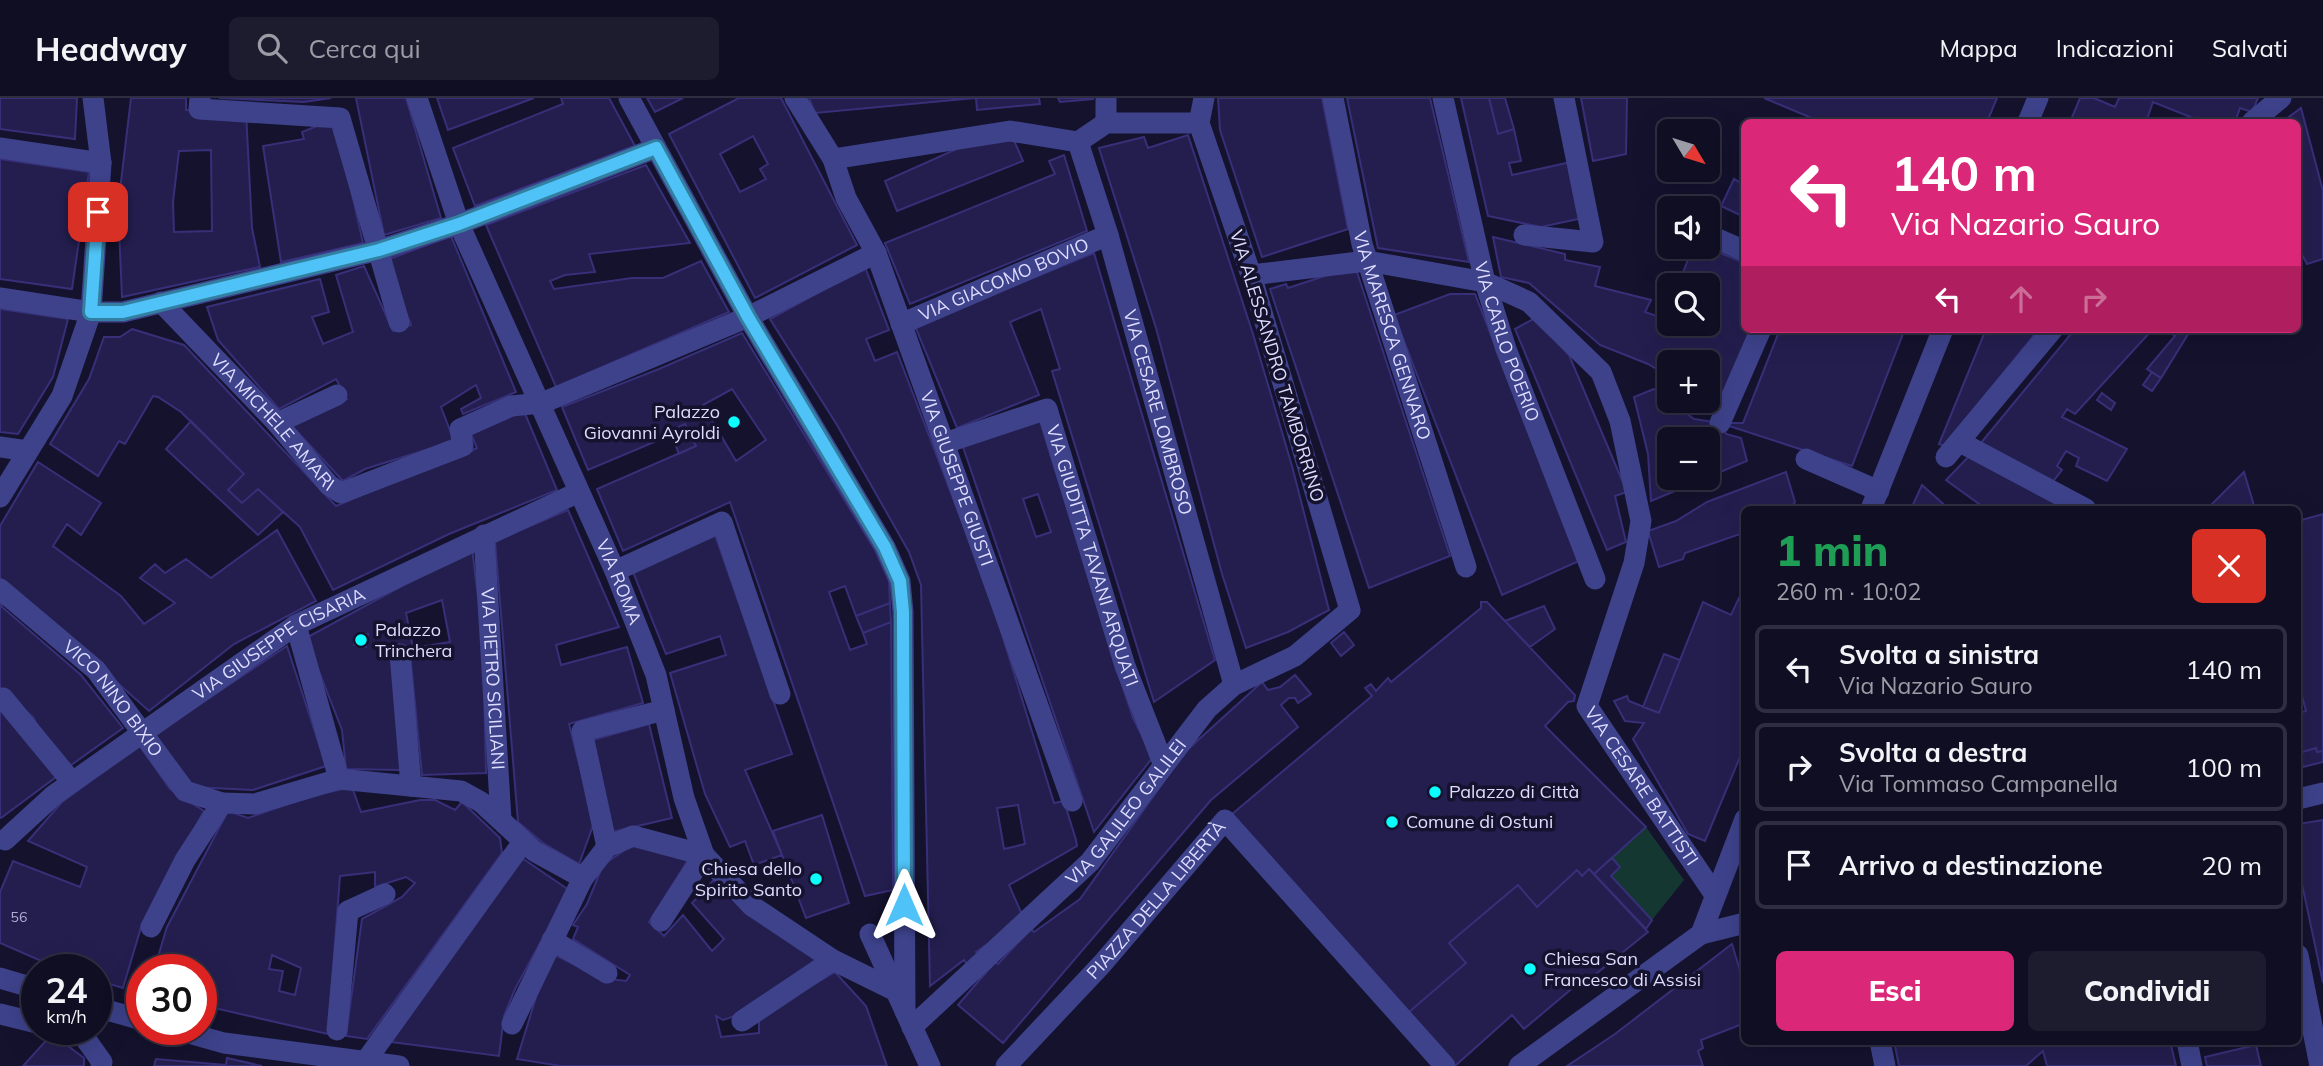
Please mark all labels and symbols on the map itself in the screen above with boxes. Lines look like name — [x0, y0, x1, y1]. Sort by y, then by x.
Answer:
north arrow — [1657, 119, 1720, 182]
pin — [68, 182, 128, 242]
street label: VIA ALESSANDRO TAMBORRINO — [1225, 227, 1330, 505]
street label: VIA MARESCA GENNARO — [1349, 229, 1436, 443]
street label: VIA GIACOMO BOVIO — [915, 233, 1092, 326]
street label: VIA CARLO POERIO — [1470, 259, 1545, 425]
street label: VIA CESARE LOMBROSO — [1118, 307, 1198, 518]
street label: VIA MICHELE AMARI — [206, 348, 339, 496]
street label: VIA GIUSEPPE GIUSTI — [915, 388, 999, 569]
place label: Palazzo Giovanni Ayroldi — [584, 400, 720, 444]
marker: Palazzo Giovanni Ayroldi — [726, 414, 742, 430]
street label: VIA GIUDITTA TAVANI ARQUATI — [1042, 422, 1144, 690]
street label: VIA ROMA — [591, 536, 647, 628]
street label: VIA GIUSEPPE CISARIA — [188, 582, 369, 705]
street label: VIA PIETRO SICILIANI — [476, 587, 510, 770]
place label: Palazzo Trinchera — [375, 618, 452, 662]
marker: Palazzo Trinchera — [353, 632, 369, 648]
street label: VICO NINO BIXIO — [58, 635, 168, 761]
street label: VIA CESARE BATTISTI — [1580, 702, 1704, 870]
street label: VIA GALILEO GALILEI — [1060, 734, 1191, 890]
place label: Palazzo di Città — [1449, 780, 1579, 803]
marker: Palazzo di Città — [1427, 784, 1443, 800]
place label: Comune di Ostuni — [1406, 810, 1553, 833]
marker: Comune di Ostuni — [1384, 814, 1400, 830]
street label: PIAZZA DELLA LIBERTÀ — [1082, 816, 1231, 984]
place label: Chiesa dello Spirito Santo — [695, 857, 802, 901]
position arrow — [867, 868, 941, 942]
marker: Chiesa dello Spirito Santo — [808, 871, 824, 887]
house number: 56 — [11, 908, 27, 926]
place label: Chiesa San Francesco di Assisi — [1544, 947, 1701, 991]
speed limit sign: 30 — [126, 954, 217, 1045]
marker: Chiesa San Francesco di Assisi — [1522, 961, 1538, 977]

